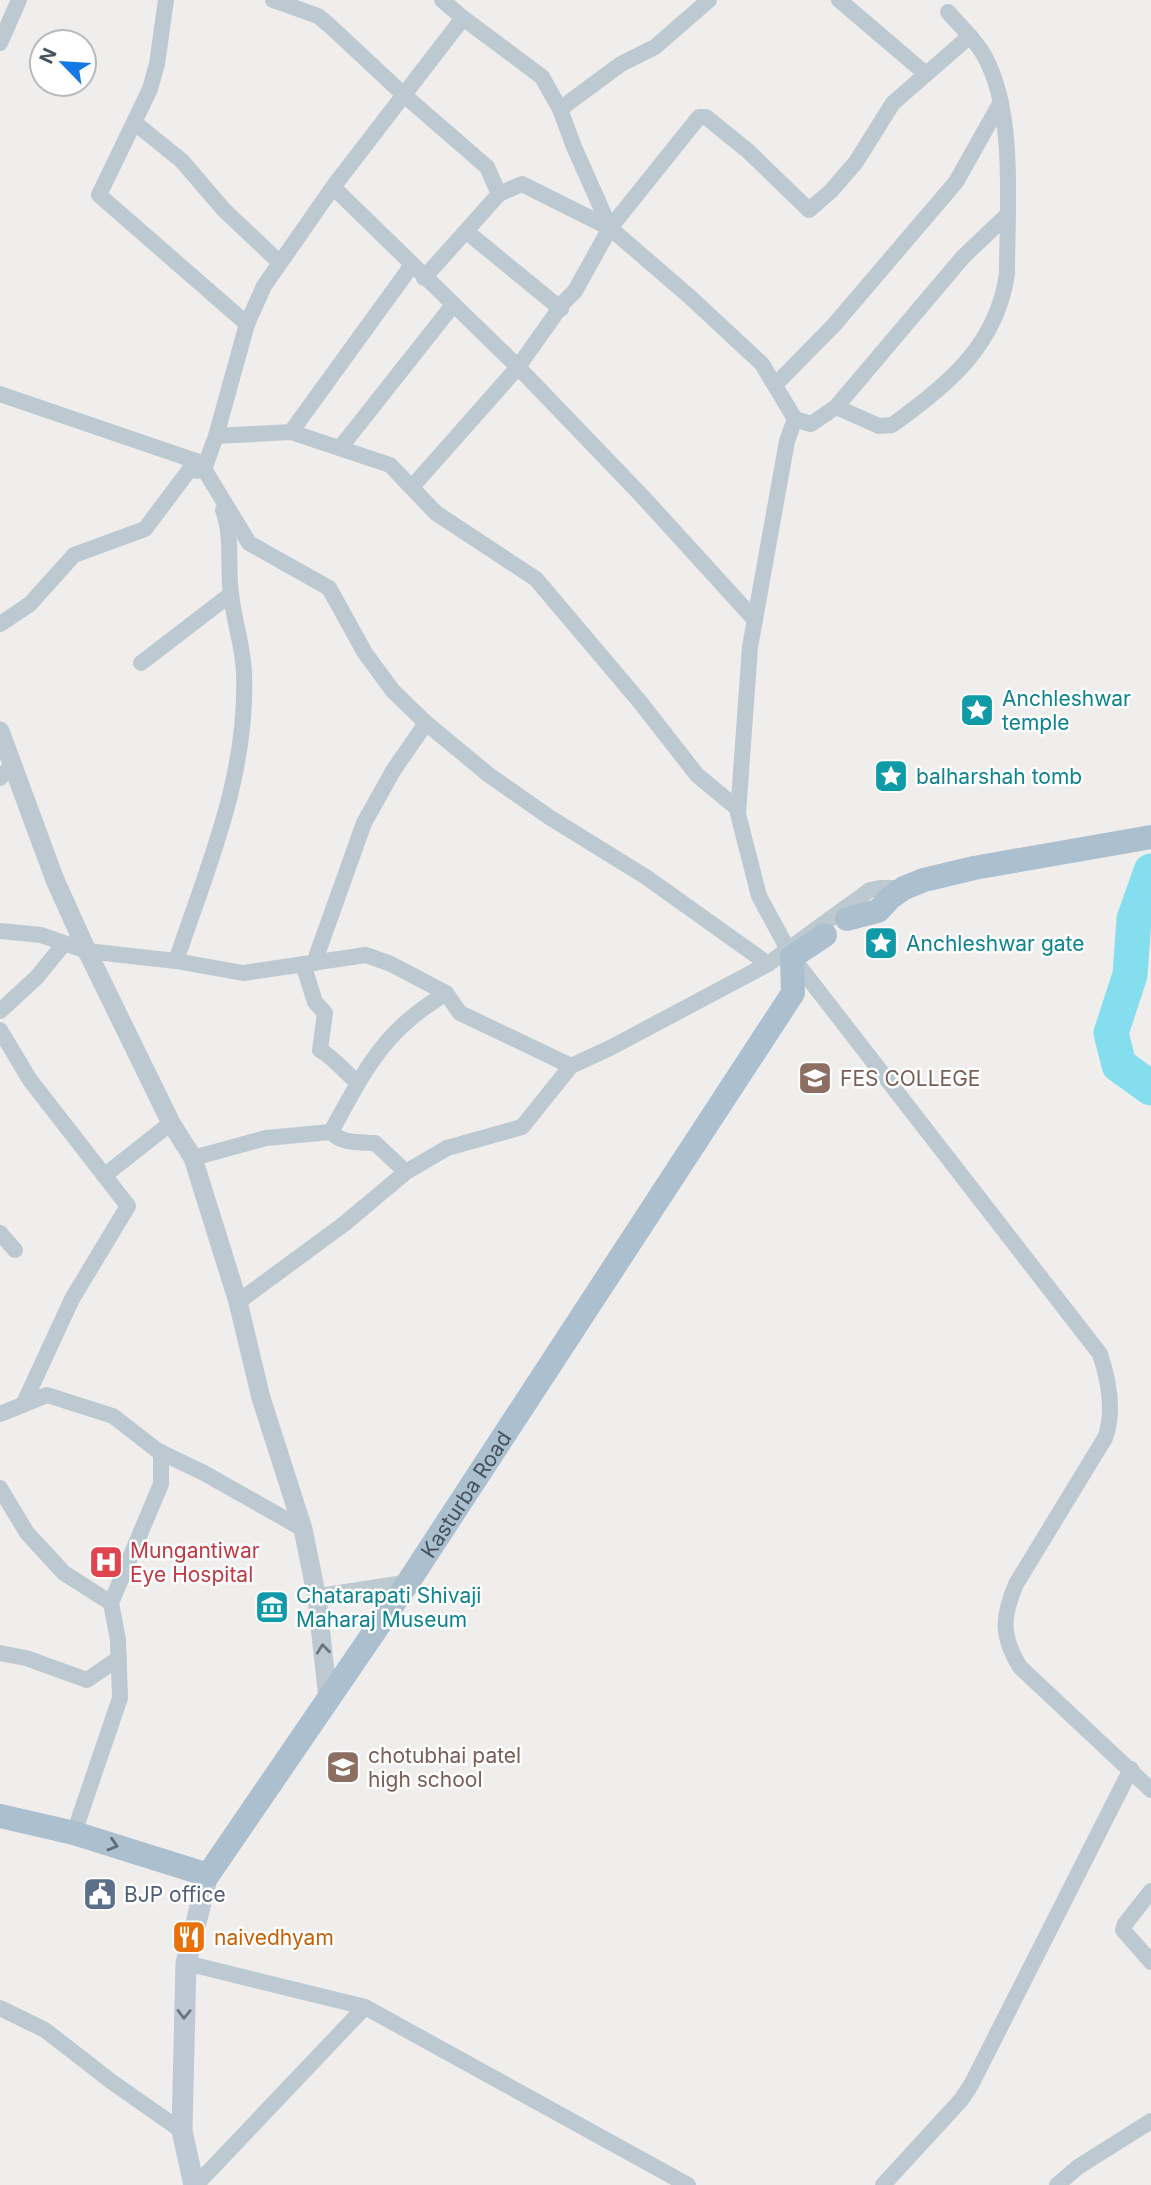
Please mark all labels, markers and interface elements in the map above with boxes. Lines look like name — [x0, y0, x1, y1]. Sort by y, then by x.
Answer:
north arrow — [28, 28, 98, 98]
text: N — [35, 45, 62, 67]
place label: Anchleshwar temple — [1002, 686, 1131, 735]
place icon: Anchleshwar temple — [958, 691, 996, 729]
place icon: balharshah tomb — [872, 757, 910, 795]
place label: balharshah tomb — [916, 764, 1082, 789]
place icon: Anchleshwar gate — [862, 924, 900, 962]
place label: Anchleshwar gate — [906, 931, 1085, 956]
school or university icon: FES COLLEGE — [796, 1059, 834, 1097]
place label: FES COLLEGE — [840, 1066, 980, 1091]
street label: Kasturba Road — [415, 1426, 516, 1562]
place label: Mungantiwar Eye Hospital — [130, 1538, 260, 1587]
hospital icon: Mungantiwar Eye Hospital — [87, 1543, 125, 1581]
place label: Chatarapati Shivaji Maharaj Museum — [296, 1583, 481, 1632]
museum icon: Chatarapati Shivaji Maharaj Museum — [253, 1588, 291, 1626]
one-way arrow — [315, 1643, 330, 1654]
place label: chotubhai patel high school — [368, 1743, 521, 1792]
school or university icon: chotubhai patel high school — [324, 1748, 362, 1786]
one-way arrow — [107, 1837, 119, 1852]
public building icon: BJP office — [81, 1875, 119, 1913]
place label: BJP office — [124, 1882, 226, 1907]
restaurant icon: naivedhyam — [170, 1918, 208, 1956]
place label: naivedhyam — [214, 1925, 334, 1950]
one-way arrow — [177, 2008, 192, 2019]

